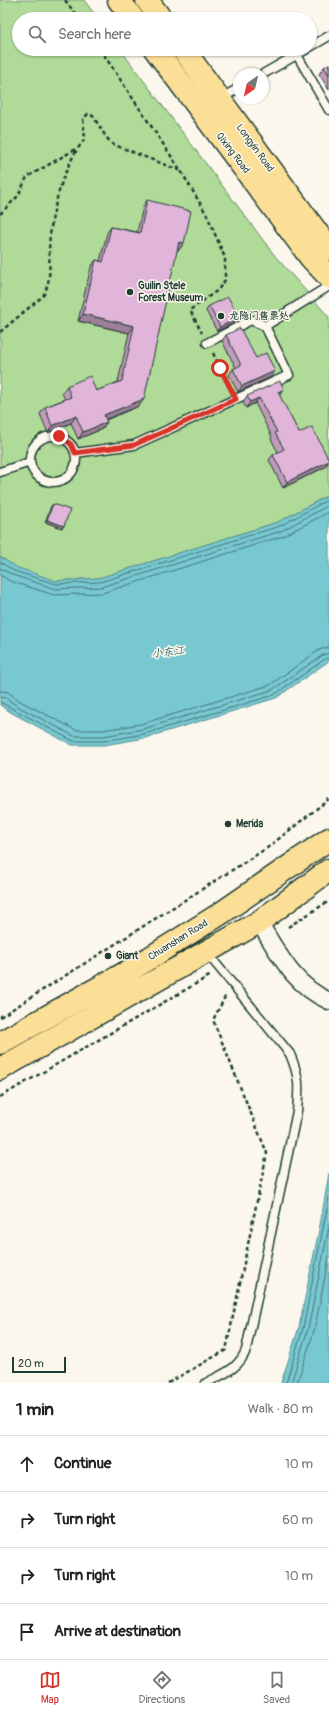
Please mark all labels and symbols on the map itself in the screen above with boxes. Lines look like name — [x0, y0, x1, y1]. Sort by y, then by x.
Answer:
north arrow — [233, 68, 269, 104]
street label: Longyin Road — [234, 122, 276, 174]
street label: Qixing Road — [214, 130, 252, 176]
place label: Guilin Stele Forest Museum — [138, 280, 203, 304]
marker: Guilin Stele Forest Museum — [125, 287, 135, 297]
place label: 龙隐门售票处 — [229, 310, 289, 322]
marker: 龙隐门售票处 — [216, 311, 226, 321]
route start — [211, 359, 229, 377]
route end — [50, 427, 68, 445]
water label: 小东江 — [151, 643, 186, 660]
place label: Merida — [236, 818, 263, 830]
marker: Merida — [223, 819, 233, 829]
street label: Chuanshan Road — [146, 917, 210, 963]
place label: Giant — [116, 950, 139, 962]
marker: Giant — [103, 951, 113, 961]
scale bar — [12, 1355, 66, 1374]

